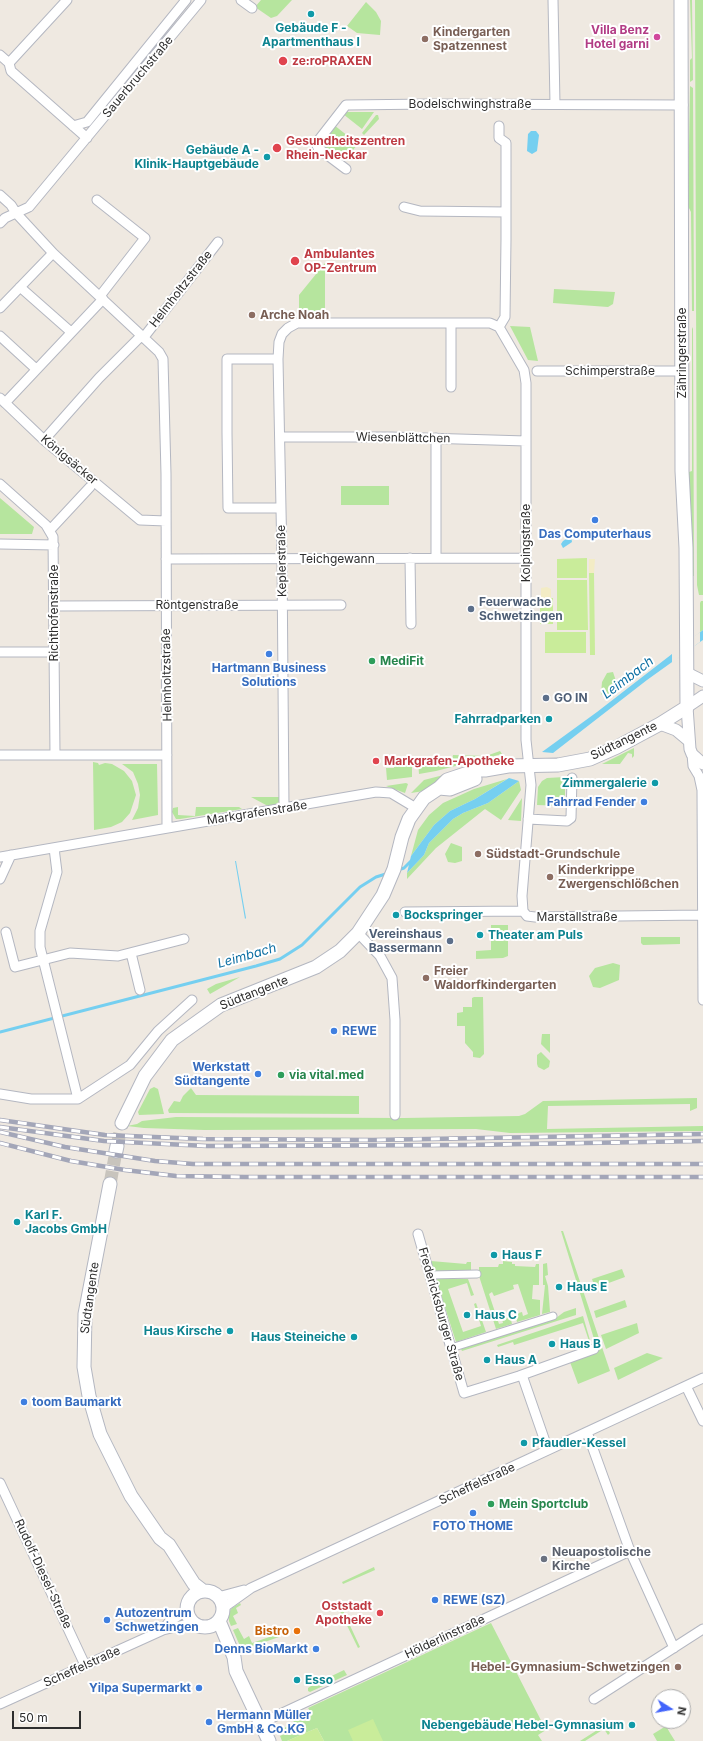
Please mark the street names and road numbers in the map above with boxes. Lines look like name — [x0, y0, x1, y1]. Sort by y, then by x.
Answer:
street label: Sauerbruchstraße — [100, 33, 176, 121]
street label: Bodelschwinghstraße — [409, 97, 531, 111]
street label: Helmholtzstraße — [147, 248, 215, 330]
street label: Zähringerstraße — [675, 308, 689, 398]
street label: Schimperstraße — [565, 364, 655, 378]
street label: Wiesenblättchen — [356, 430, 450, 446]
street label: Königsäcker — [38, 432, 100, 488]
street label: Kolpingstraße — [519, 504, 533, 582]
street label: Keplerstraße — [274, 525, 290, 597]
street label: Teichgewann — [299, 552, 375, 566]
street label: Richthofenstraße — [47, 565, 61, 661]
street label: Röntgenstraße — [156, 598, 238, 612]
street label: Helmholtzstraße — [159, 628, 175, 722]
street label: Südtangente — [588, 719, 660, 763]
street label: Markgrafenstraße — [206, 798, 308, 828]
street label: Marstallstraße — [537, 910, 617, 924]
street label: Südtangente — [218, 973, 290, 1013]
street label: Fredericksburger Straße — [415, 1246, 467, 1382]
street label: Südtangente — [78, 1261, 102, 1335]
street label: Scheffelstraße — [437, 1460, 517, 1508]
street label: Rudolf-Diesel-Straße — [11, 1517, 75, 1631]
street label: Hölderlinstraße — [403, 1612, 487, 1662]
street label: Scheffelstraße — [41, 1644, 123, 1690]

